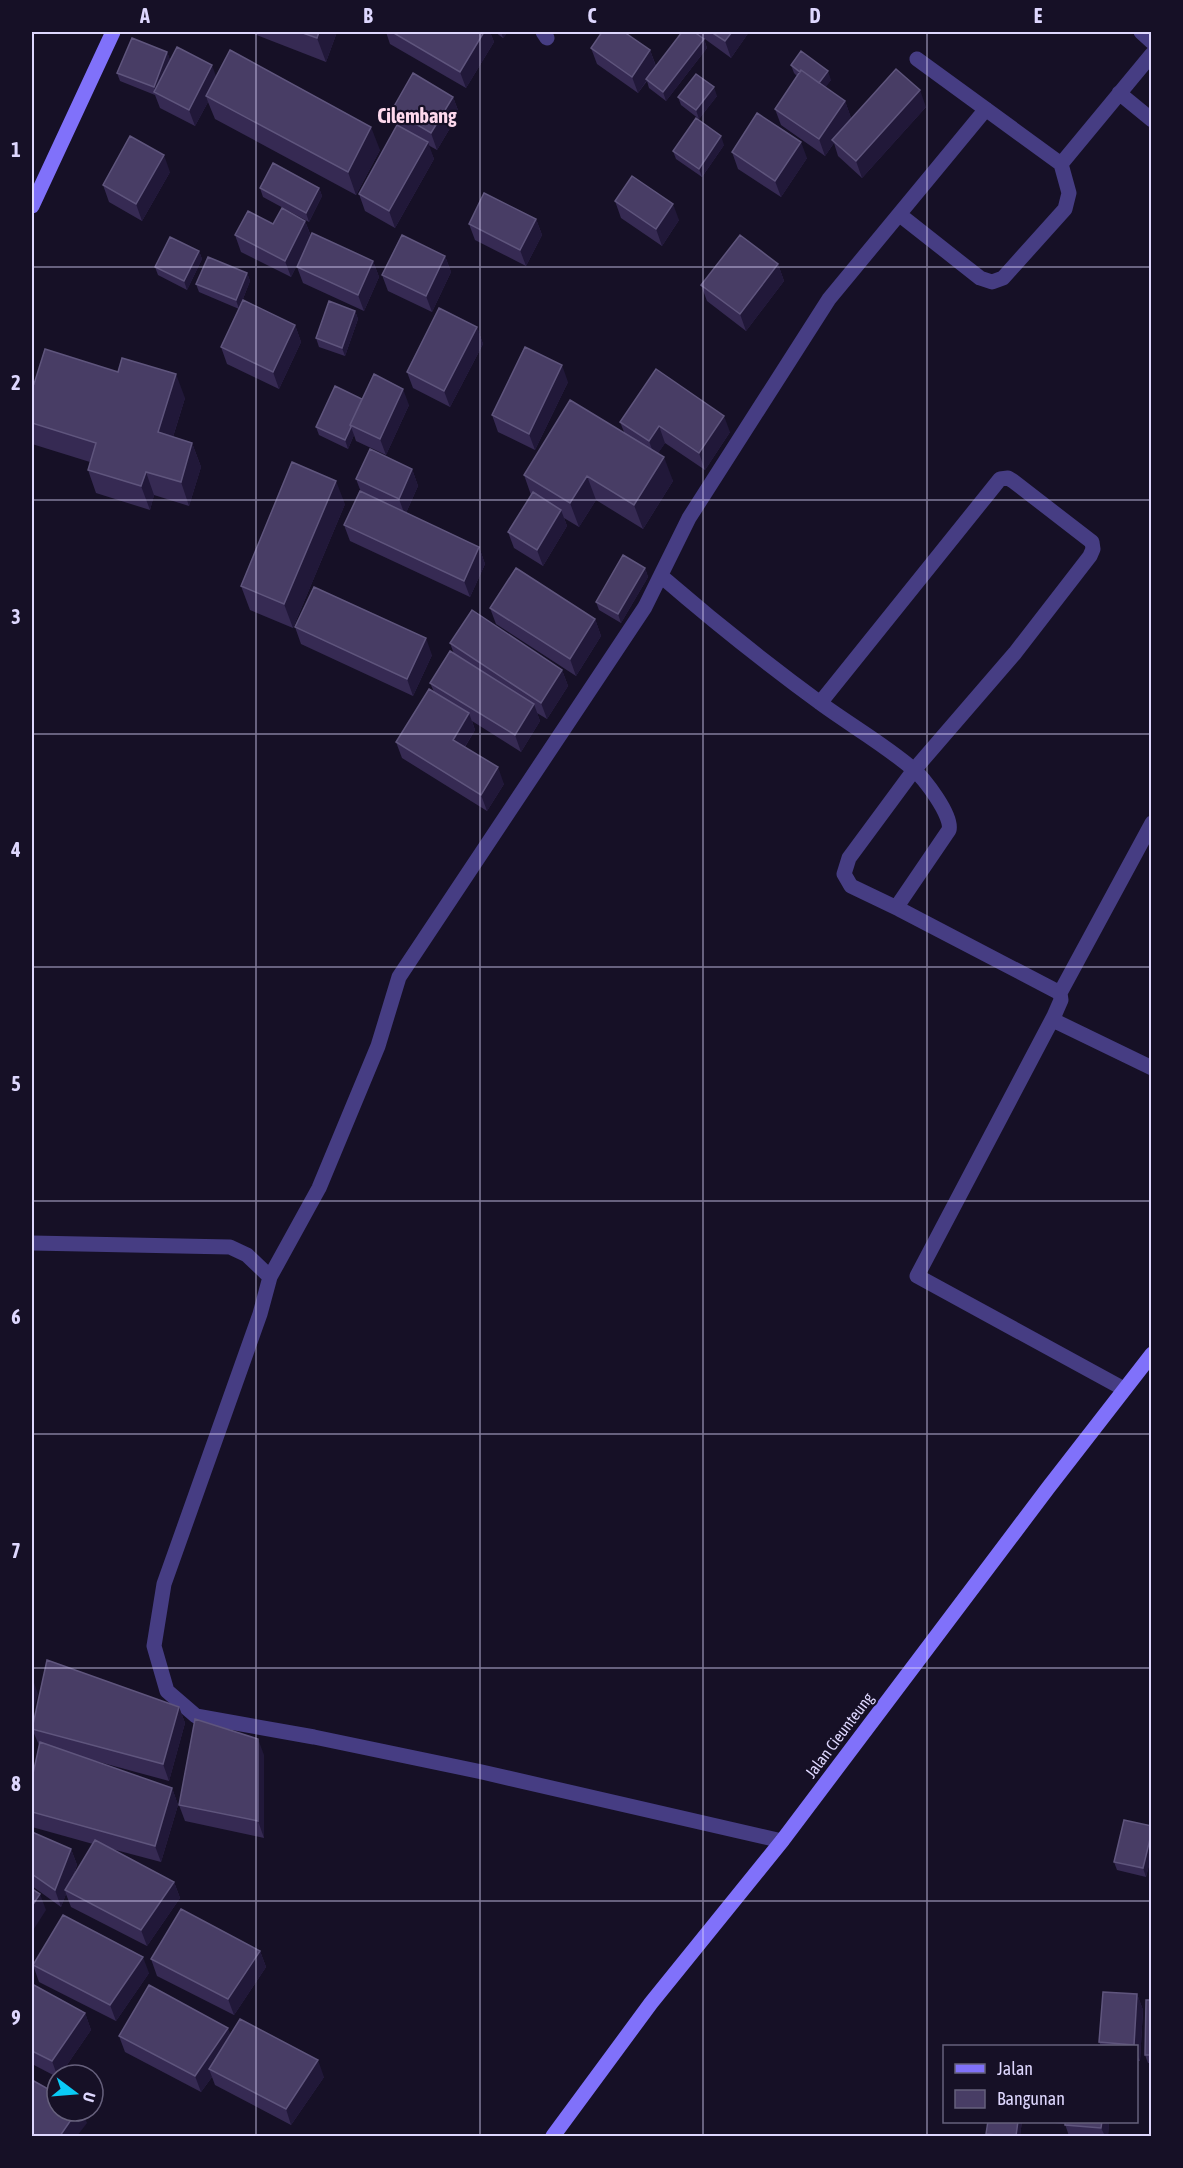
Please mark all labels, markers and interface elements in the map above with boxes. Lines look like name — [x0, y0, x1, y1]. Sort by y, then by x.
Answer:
text: A — [139, 4, 150, 27]
text: B — [363, 4, 373, 27]
text: C — [588, 4, 597, 27]
text: D — [809, 4, 821, 27]
text: E — [1034, 4, 1043, 27]
district label: Cilembang — [377, 104, 457, 127]
text: 1 — [11, 138, 21, 161]
text: 2 — [11, 371, 21, 394]
text: 3 — [11, 605, 21, 628]
text: 4 — [10, 838, 21, 861]
text: 5 — [11, 1072, 21, 1095]
text: 6 — [11, 1305, 21, 1328]
text: 7 — [11, 1539, 21, 1562]
street label: Jalan Cieunteung — [801, 1689, 878, 1782]
text: 8 — [11, 1772, 21, 1795]
text: 9 — [11, 2006, 21, 2029]
legend — [943, 2045, 1138, 2123]
text: Jalan — [997, 2058, 1033, 2079]
north arrow — [45, 2063, 105, 2123]
text: Bangunan — [997, 2088, 1065, 2109]
text: U — [79, 2090, 99, 2104]

